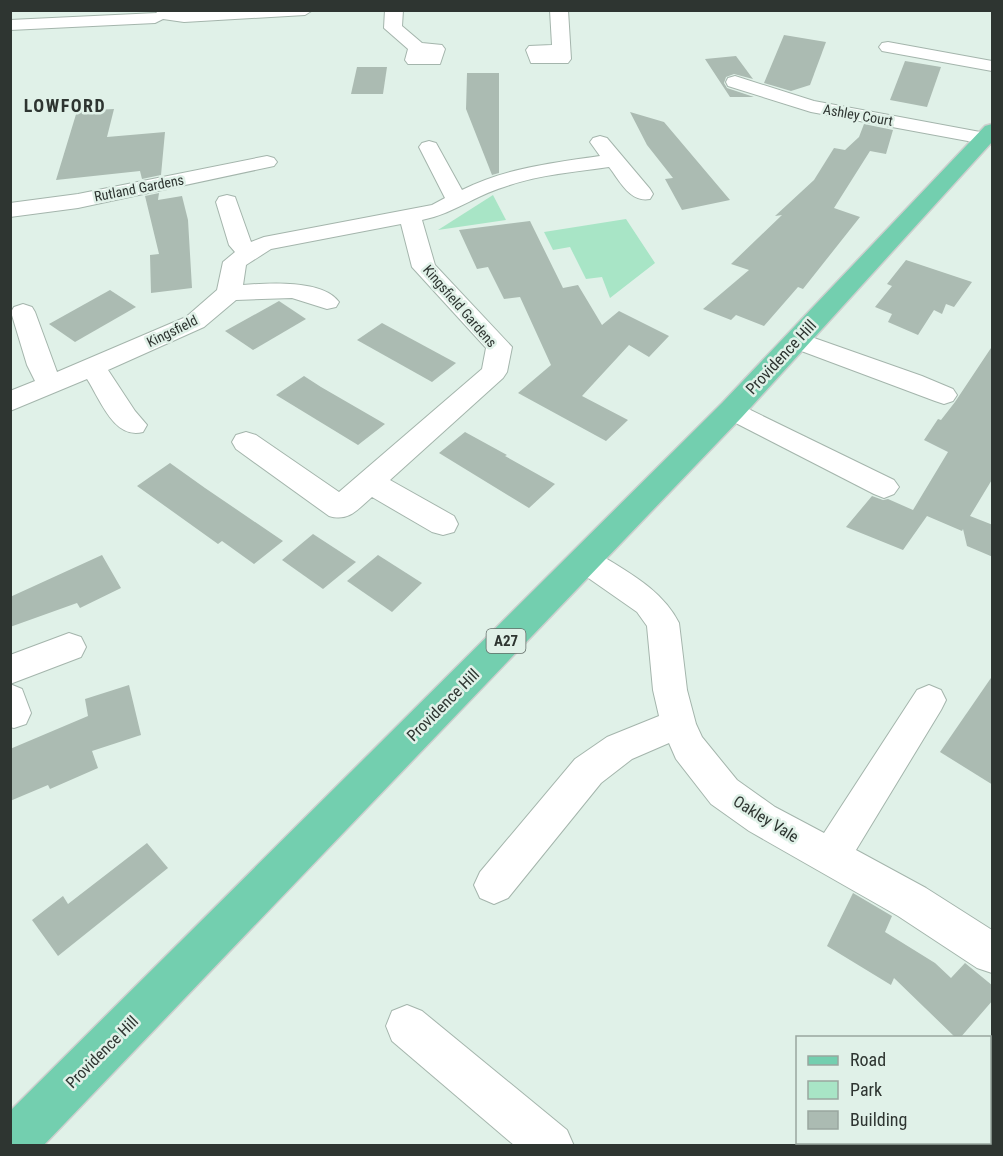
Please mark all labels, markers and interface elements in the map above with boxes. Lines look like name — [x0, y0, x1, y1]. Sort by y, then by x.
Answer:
district label: LOWFORD — [24, 95, 106, 116]
street label: Ashley Court — [822, 101, 894, 129]
street label: Rutland Gardens — [93, 171, 185, 205]
street label: Kingsfield Gardens — [420, 262, 500, 350]
street label: Kingsfield — [144, 312, 200, 350]
street label: Providence Hill — [742, 316, 820, 398]
road number: A27 — [486, 629, 526, 653]
street label: Providence Hill — [403, 665, 483, 745]
street label: Oakley Vale — [730, 792, 802, 846]
street label: Providence Hill — [62, 1012, 142, 1092]
legend — [796, 1036, 991, 1144]
text: Road — [850, 1049, 886, 1070]
text: Park — [850, 1079, 882, 1100]
text: Building — [850, 1109, 907, 1130]

